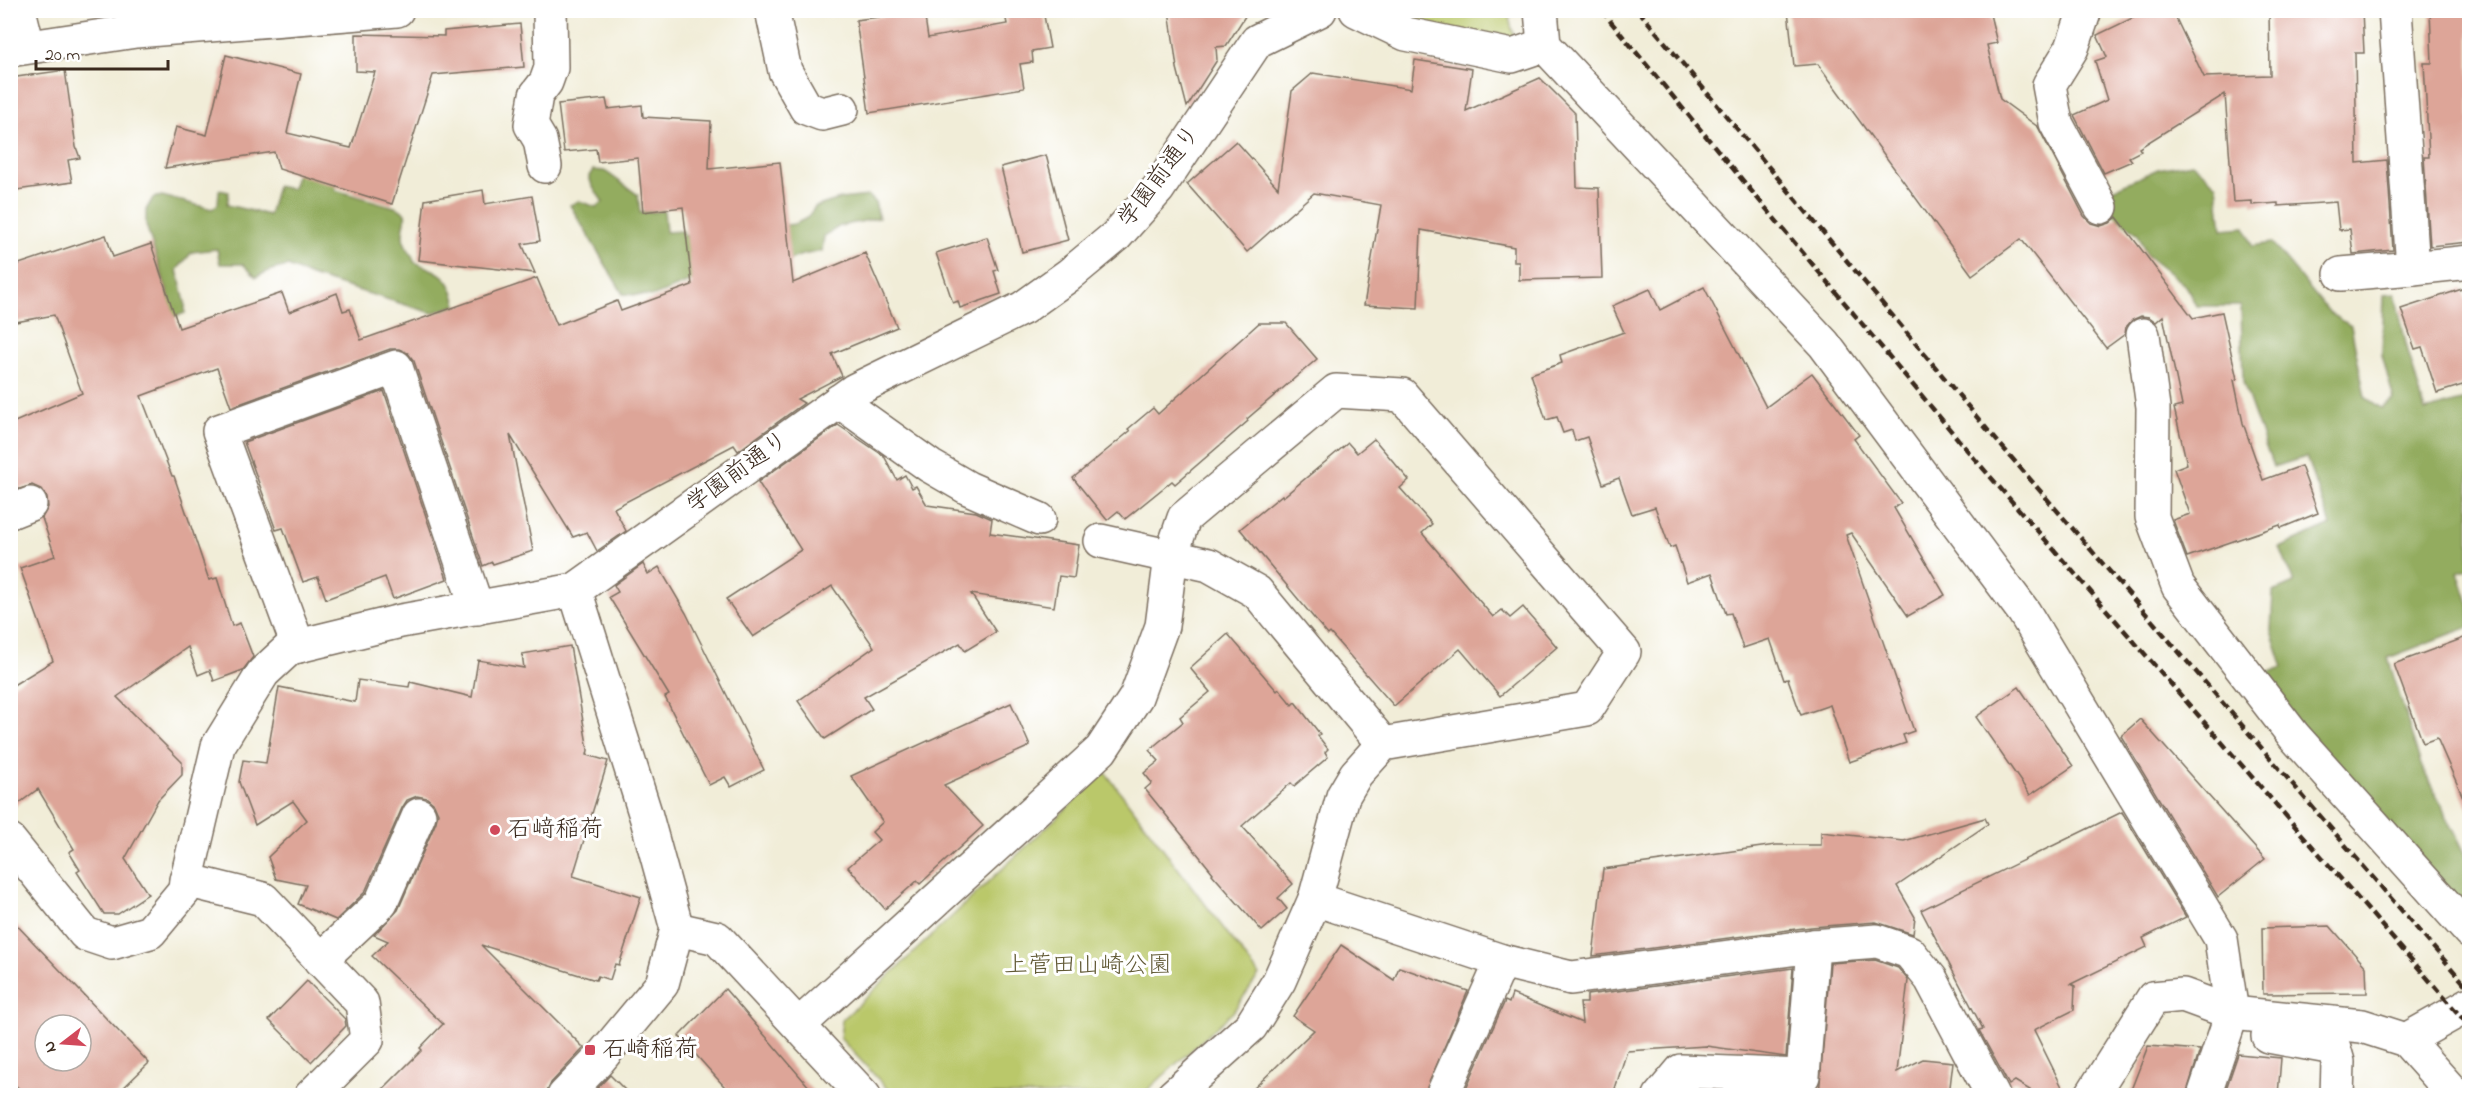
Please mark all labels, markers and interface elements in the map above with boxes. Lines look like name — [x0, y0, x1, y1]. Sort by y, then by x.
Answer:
scale bar — [36, 33, 168, 71]
text: 20 m — [45, 43, 80, 69]
street label: 学園前通り — [1110, 119, 1210, 235]
street label: 学園前通り — [679, 424, 797, 522]
place label: 石﨑稲荷 — [507, 813, 603, 848]
marker: 石﨑稲荷 — [488, 823, 502, 837]
park label: 上菅田山崎公園 — [1004, 949, 1172, 984]
north arrow — [33, 1013, 93, 1073]
place label: 石崎稲荷 — [602, 1033, 698, 1068]
text: N — [37, 1038, 64, 1055]
marker: 石崎稲荷 — [583, 1043, 597, 1057]

